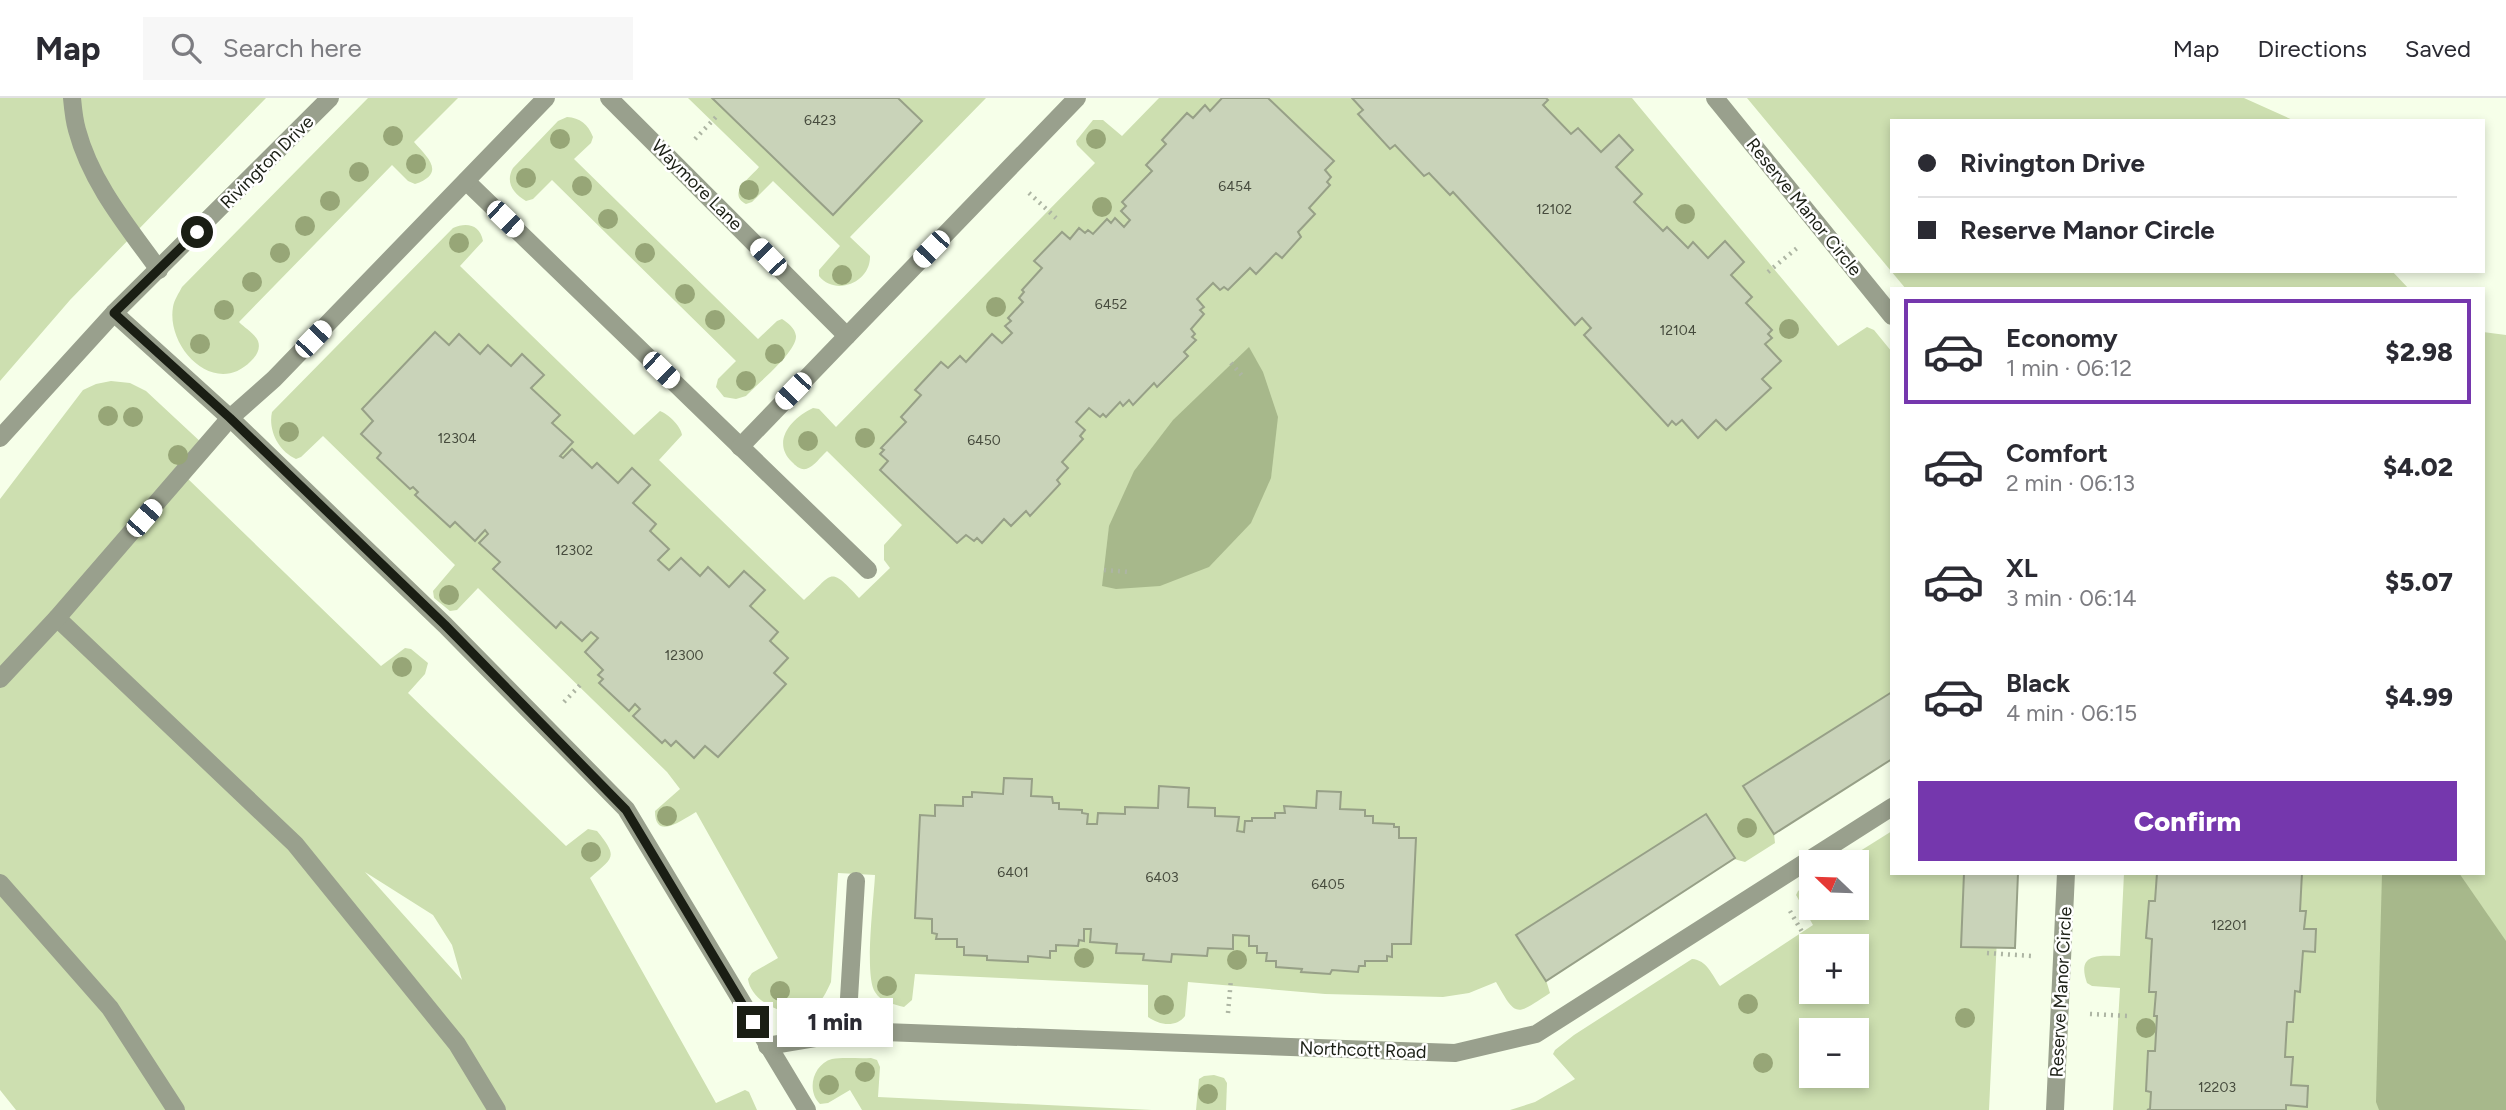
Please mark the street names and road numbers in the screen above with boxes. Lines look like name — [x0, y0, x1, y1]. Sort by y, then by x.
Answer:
street label: Rivington Drive — [216, 111, 318, 213]
street label: Reserve Manor Circle — [1742, 134, 1866, 281]
street label: Waymore Lane — [647, 135, 747, 235]
street label: Reserve Manor Circle — [2046, 906, 2076, 1078]
street label: Northcott Road — [1299, 1037, 1427, 1063]

